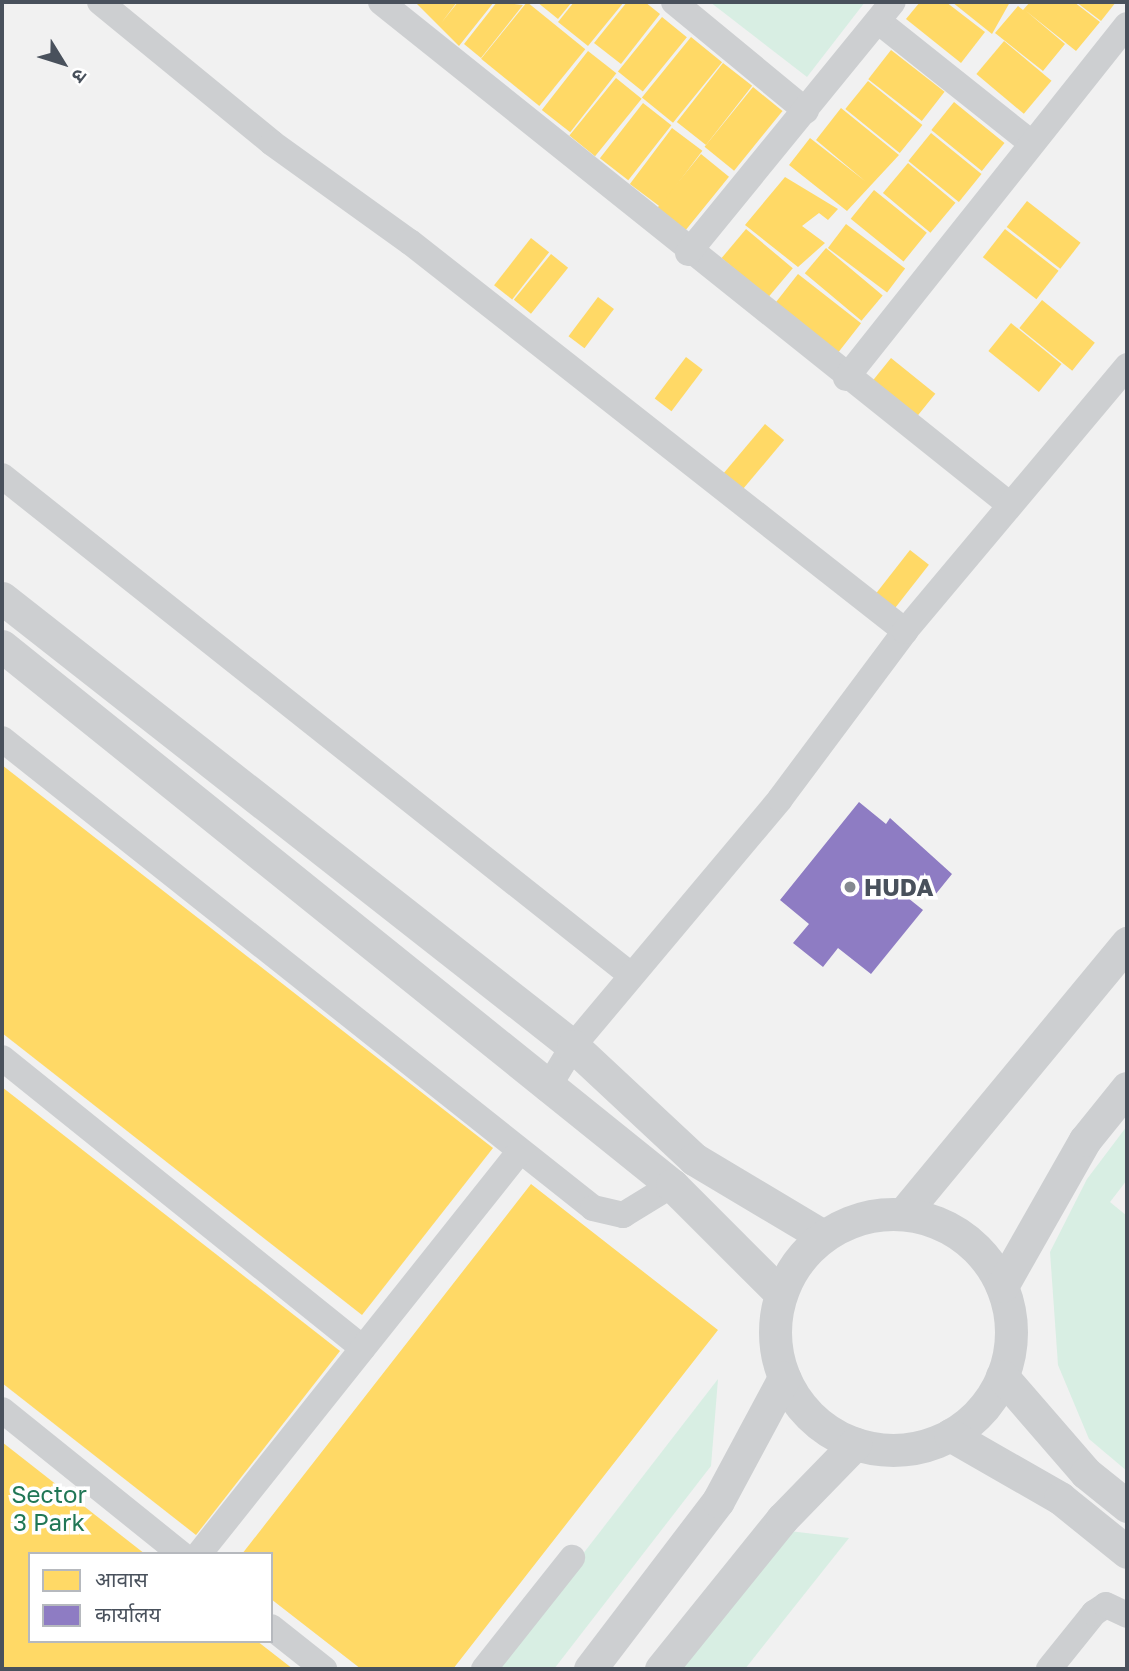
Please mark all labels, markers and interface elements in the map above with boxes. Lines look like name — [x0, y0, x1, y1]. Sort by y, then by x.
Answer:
north arrow — [28, 28, 98, 98]
text: उ — [67, 65, 92, 88]
place label: HUDA — [864, 873, 933, 901]
marker: HUDA — [842, 879, 858, 895]
park label: Sector 3 Park — [11, 1480, 87, 1536]
legend — [28, 1552, 273, 1643]
text: आवास — [95, 1566, 148, 1592]
text: कार्यालय — [95, 1601, 161, 1627]

